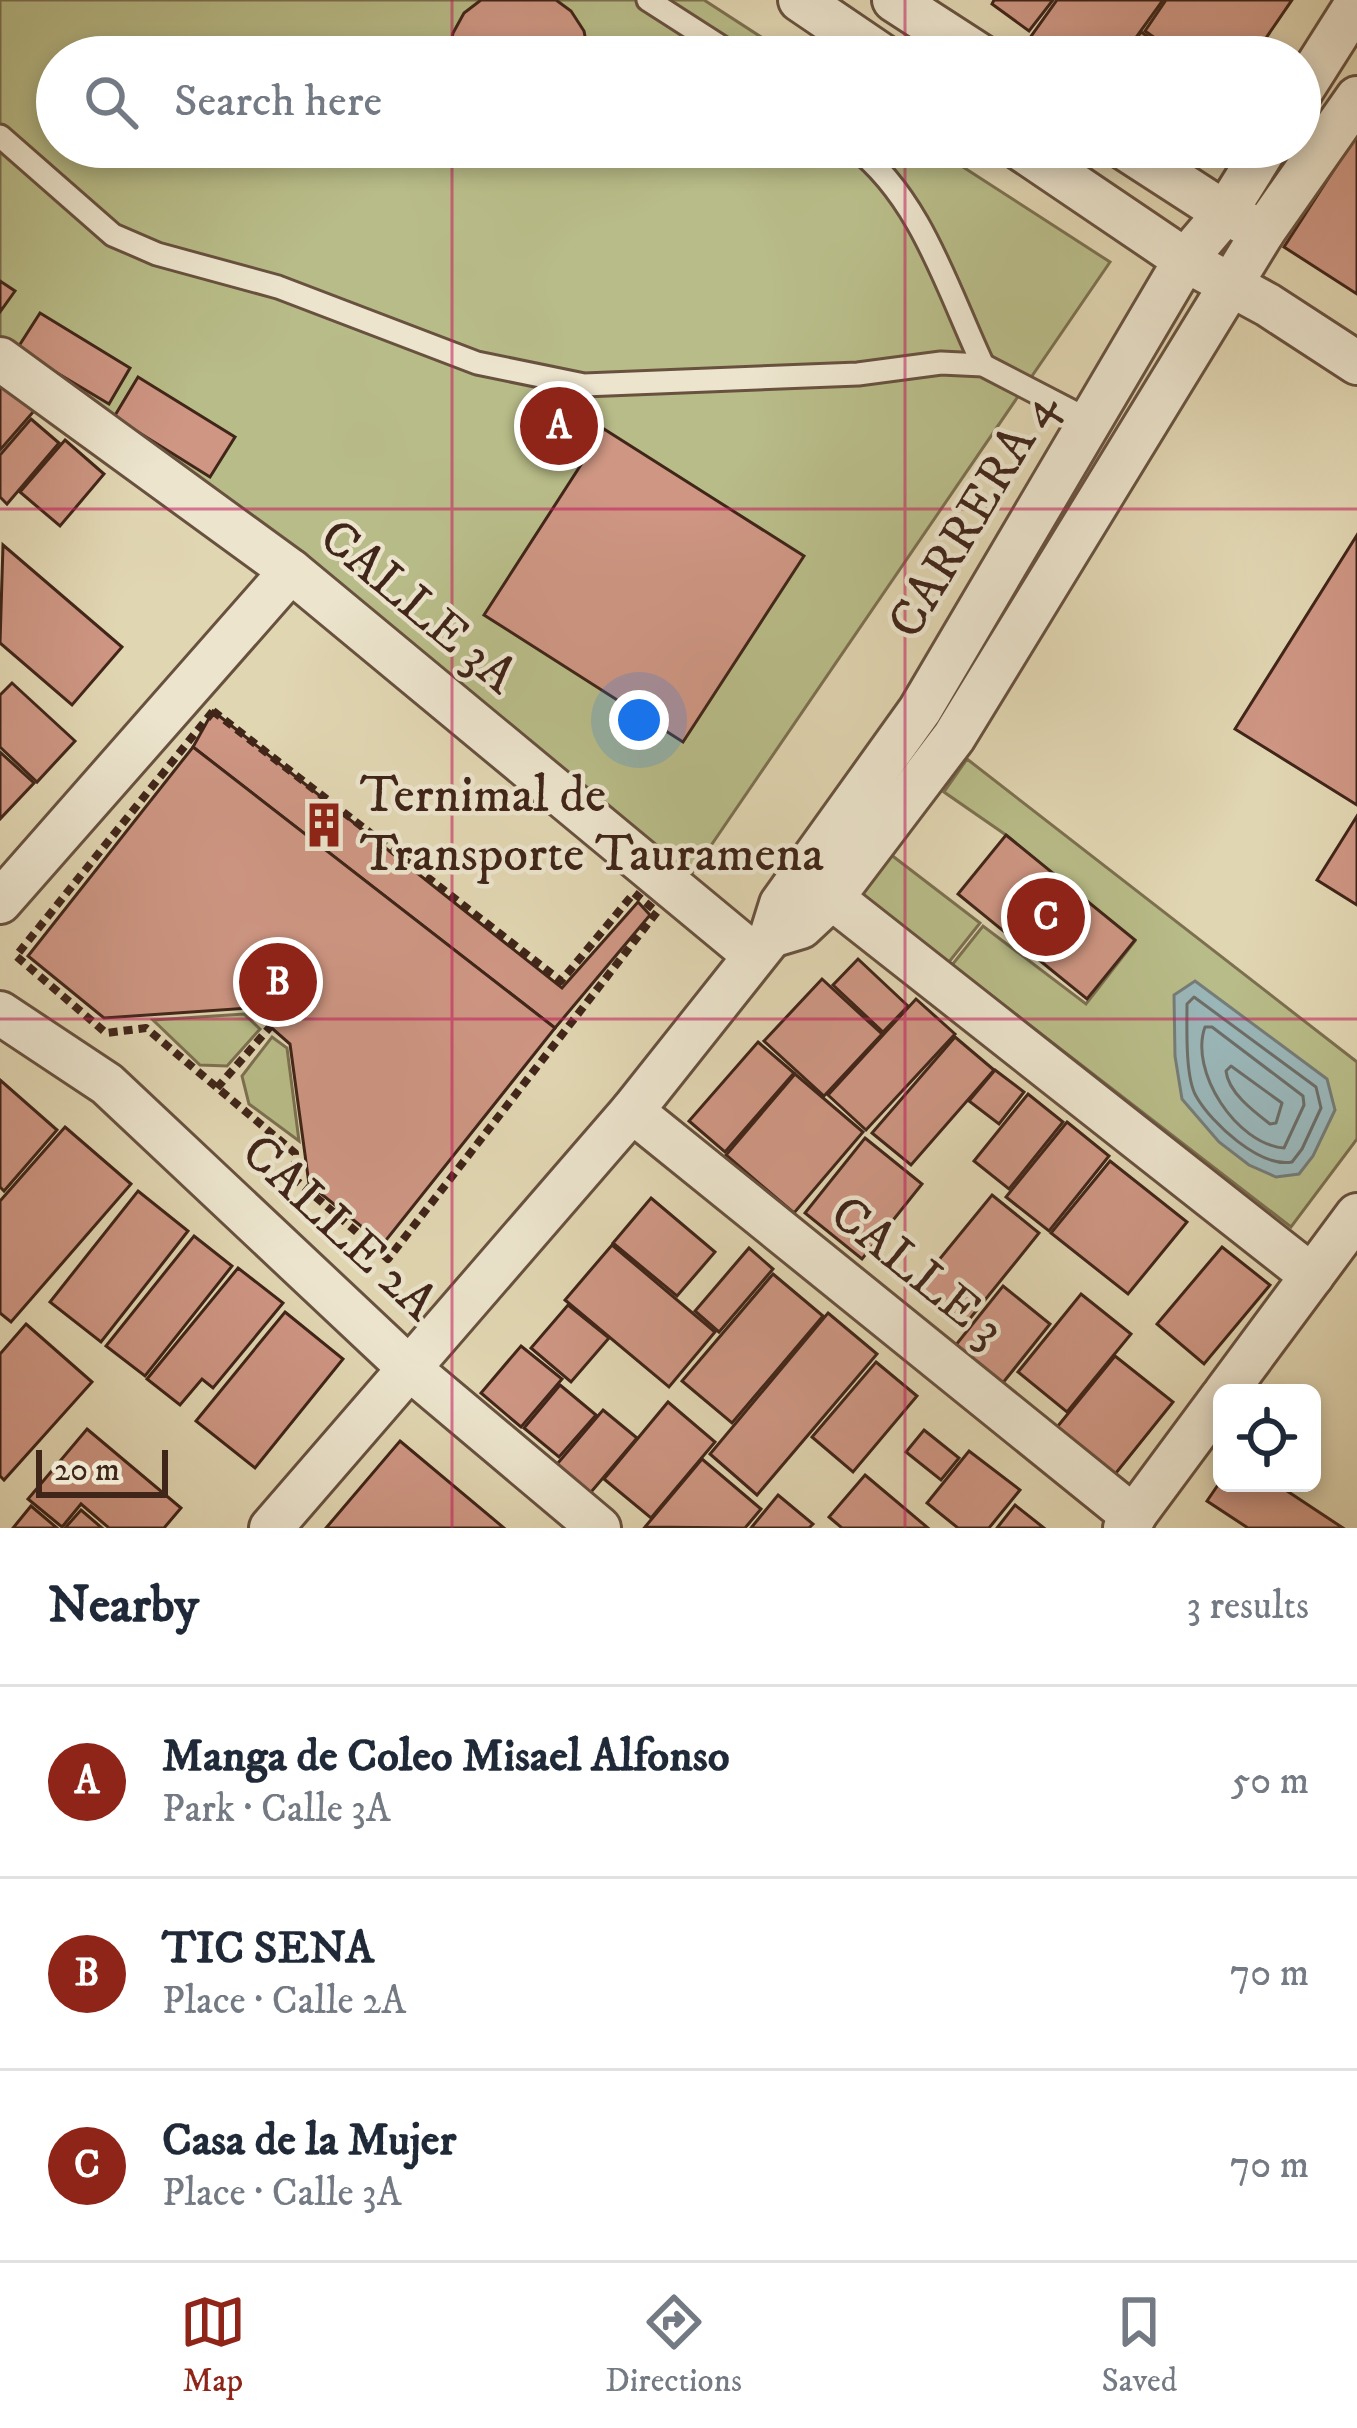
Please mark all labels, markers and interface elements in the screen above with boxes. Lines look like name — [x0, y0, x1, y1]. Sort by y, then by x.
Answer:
search box — [36, 36, 1321, 168]
icon: search — [78, 69, 144, 135]
text: Search here — [174, 74, 382, 130]
street label: CARRERA 4 — [874, 378, 1073, 650]
pin: A — [520, 381, 598, 471]
street label: CALLE 3A — [306, 506, 530, 708]
your location — [609, 690, 669, 750]
place label: Ternimal de Transporte Tauramena — [360, 764, 824, 887]
building icon: Ternimal de Transporte Tauramena — [299, 800, 349, 850]
pin: C — [1007, 872, 1085, 962]
pin: B — [239, 937, 317, 1027]
street label: CALLE 2A — [228, 1121, 451, 1335]
street label: CALLE 3 — [817, 1182, 1017, 1362]
map controls — [1213, 1384, 1321, 1492]
button: locate — [1213, 1384, 1321, 1492]
scale bar — [36, 1444, 168, 1497]
text: 20 m — [54, 1450, 120, 1491]
text: Nearby — [48, 1574, 199, 1638]
text: 3 results — [1186, 1582, 1309, 1631]
text: Manga de Coleo Misael Alfonso — [162, 1729, 730, 1785]
text: A — [75, 1757, 99, 1806]
text: 50 m — [1231, 1757, 1309, 1806]
text: Park · Calle 3A — [162, 1785, 391, 1834]
text: TIC SENA — [162, 1921, 374, 1977]
text: B — [75, 1949, 99, 1998]
text: 70 m — [1230, 1949, 1309, 1998]
text: Place · Calle 2A — [162, 1977, 406, 2026]
text: Casa de la Mujer — [162, 2113, 456, 2169]
text: C — [74, 2141, 100, 2190]
text: 70 m — [1230, 2141, 1309, 2190]
text: Place · Calle 3A — [162, 2169, 401, 2218]
tab: Map — [180, 2289, 246, 2402]
tab: Directions — [605, 2289, 742, 2402]
tab: Saved — [1101, 2289, 1177, 2402]

